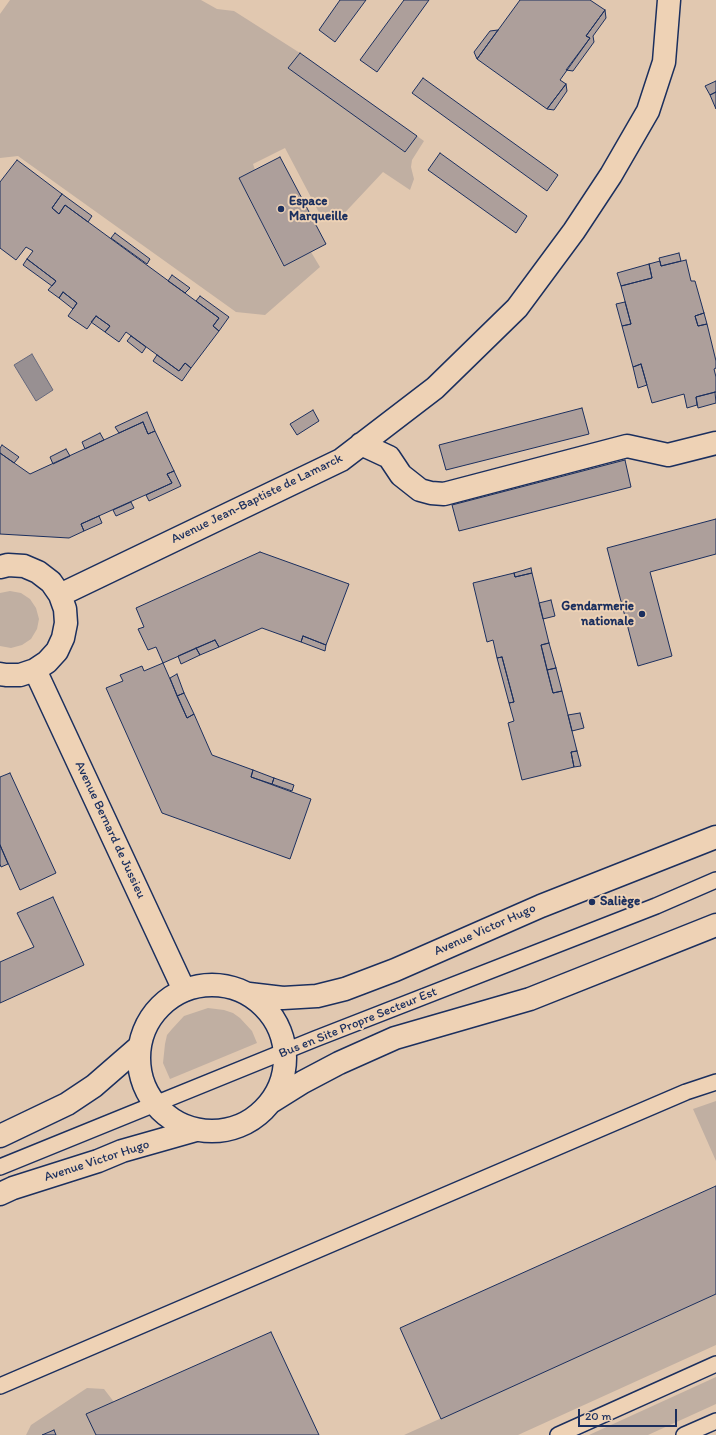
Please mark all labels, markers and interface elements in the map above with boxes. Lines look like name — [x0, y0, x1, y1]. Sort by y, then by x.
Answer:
place label: Espace Marqueille — [289, 194, 348, 225]
marker: Espace Marqueille — [276, 204, 286, 214]
street label: Avenue Jean-Baptiste de Lamarck — [169, 451, 345, 547]
place label: Gendarmerie nationale — [561, 599, 634, 630]
marker: Gendarmerie nationale — [637, 609, 647, 619]
street label: Avenue Bernard de Jussieu — [71, 759, 149, 901]
place label: Saliège — [600, 894, 640, 910]
marker: Saliège — [587, 897, 597, 907]
street label: Avenue Victor Hugo — [432, 901, 538, 959]
street label: Bus en Site Propre Secteur Est — [277, 984, 439, 1062]
street label: Avenue Victor Hugo — [42, 1137, 152, 1185]
scale bar — [580, 1401, 679, 1427]
text: 20 m — [585, 1409, 612, 1423]

